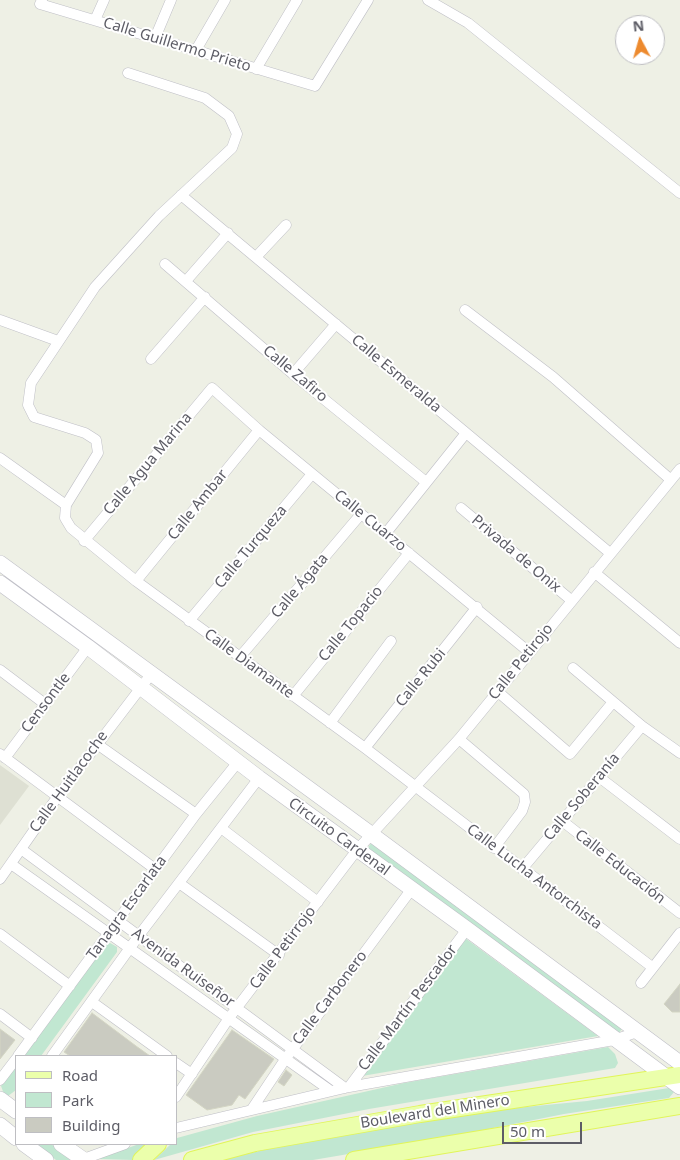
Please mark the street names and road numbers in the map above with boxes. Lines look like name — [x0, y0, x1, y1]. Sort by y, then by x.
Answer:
street label: Calle Guillermo Prieto — [101, 14, 253, 76]
street label: Calle Esmeralda — [347, 331, 445, 417]
street label: Calle Zafiro — [259, 342, 331, 406]
street label: Calle Agua Marina — [100, 409, 196, 519]
street label: Calle Ambar — [164, 466, 232, 544]
street label: Calle Cuarzo — [330, 486, 410, 556]
street label: Calle Turqueza — [211, 502, 291, 592]
street label: Privada de Onix — [468, 511, 564, 597]
street label: Calle Ágata — [268, 550, 332, 622]
street label: Calle Topacio — [315, 583, 387, 665]
street label: Calle Petirojo — [485, 620, 557, 704]
street label: Calle Diamante — [201, 625, 297, 703]
street label: Calle Rubi — [392, 645, 450, 711]
street label: Censontle — [18, 669, 74, 737]
street label: Calle Huitlacoche — [26, 728, 112, 836]
street label: Calle Soberanía — [540, 750, 624, 844]
street label: Circuito Cardenal — [285, 794, 393, 880]
street label: Calle Lucha Antorchista — [463, 820, 605, 934]
street label: Calle Educación — [571, 826, 669, 908]
street label: Tanagra Escarlata — [83, 853, 171, 963]
street label: Calle Petirrojo — [246, 903, 320, 993]
street label: Avenida Ruiseñor — [128, 925, 238, 1011]
street label: Calle Martín Pescador — [355, 941, 461, 1075]
street label: Calle Carbonero — [289, 947, 371, 1049]
street label: Boulevard del Minero — [359, 1091, 511, 1133]

